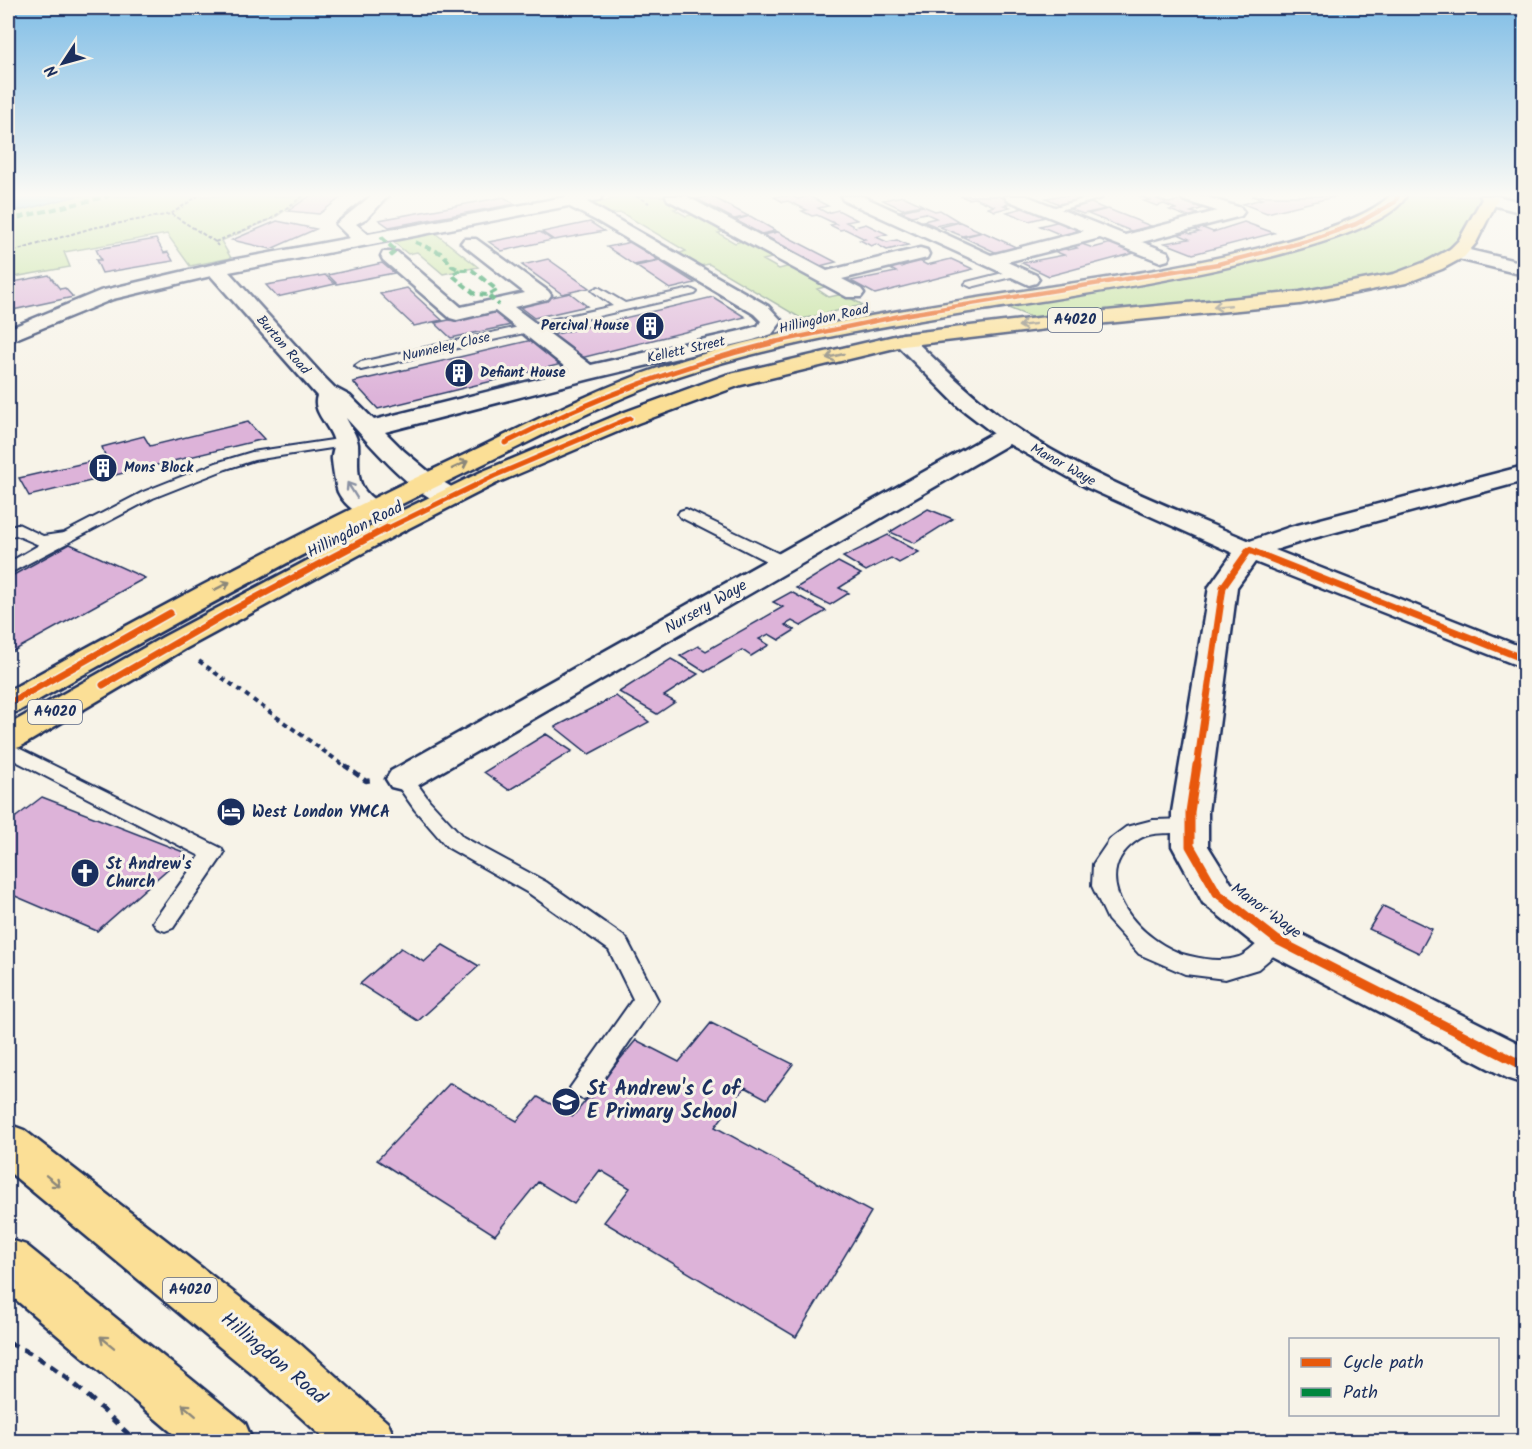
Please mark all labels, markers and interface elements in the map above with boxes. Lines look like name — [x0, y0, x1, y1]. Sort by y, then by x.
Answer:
north arrow — [33, 33, 93, 93]
text: N — [39, 59, 65, 82]
street label: Hillingdon Road — [777, 298, 872, 340]
one-way arrow — [1212, 301, 1232, 312]
road number: A4020 — [1048, 308, 1102, 332]
street label: Burton Road — [251, 310, 316, 381]
building icon: Percival House — [634, 310, 666, 342]
place label: Percival House — [541, 315, 629, 337]
one-way arrow — [1018, 320, 1038, 331]
street label: Nunneley Close — [400, 326, 493, 368]
street label: Kellett Street — [645, 330, 728, 370]
one-way arrow — [826, 350, 845, 362]
building icon: Defiant House — [443, 357, 475, 389]
place label: Defiant House — [480, 362, 566, 384]
street label: Manor Waye — [1026, 438, 1100, 492]
building icon: Mons Block — [87, 452, 119, 484]
place label: Mons Block — [124, 457, 194, 479]
one-way arrow — [451, 459, 469, 470]
one-way arrow — [346, 481, 359, 498]
street label: Hillingdon Road — [303, 495, 408, 565]
street label: Nursery Waye — [660, 573, 752, 641]
one-way arrow — [213, 580, 231, 592]
road number: A4020 — [28, 700, 82, 724]
hotel icon: West London YMCA — [215, 796, 247, 828]
place label: West London YMCA — [252, 800, 390, 825]
place label: St Andrew's Church — [106, 852, 192, 895]
church icon: St Andrew's Church — [69, 857, 101, 889]
street label: Manor Waye — [1225, 877, 1307, 945]
place label: St Andrew's C of E Primary School — [587, 1074, 742, 1129]
school or university icon: St Andrew's C of E Primary School — [550, 1086, 582, 1118]
one-way arrow — [45, 1174, 61, 1187]
road number: A4020 — [163, 1278, 217, 1302]
street label: Hillingdon Road — [213, 1305, 334, 1414]
one-way arrow — [99, 1335, 115, 1348]
legend — [1289, 1338, 1499, 1416]
text: Cycle path — [1343, 1349, 1424, 1378]
text: Path — [1343, 1379, 1378, 1408]
one-way arrow — [182, 1403, 197, 1417]

